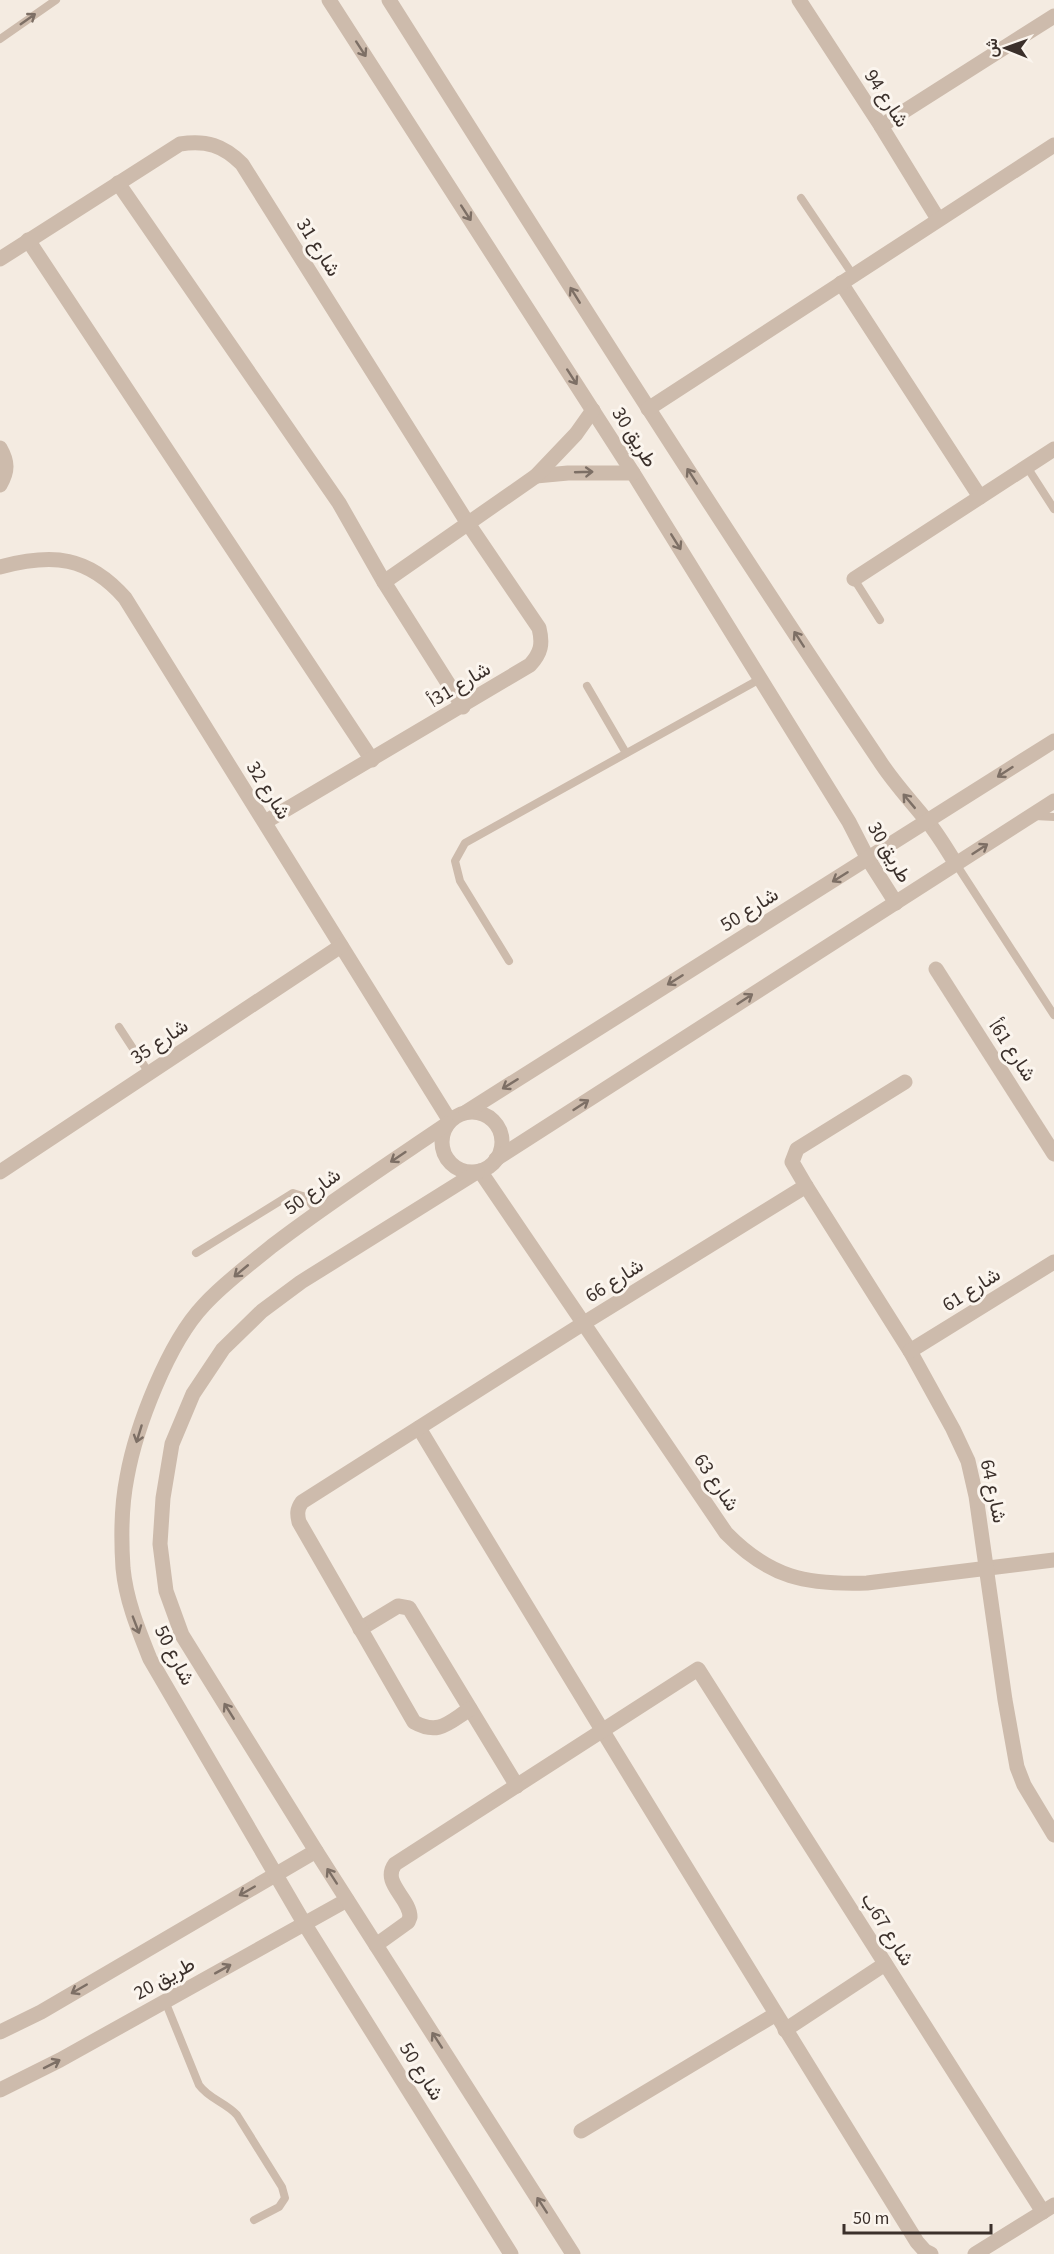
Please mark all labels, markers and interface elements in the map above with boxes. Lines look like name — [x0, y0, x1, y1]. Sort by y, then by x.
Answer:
one-way arrow — [19, 13, 36, 25]
north arrow — [976, 18, 1036, 78]
text: ش — [981, 38, 1003, 58]
one-way arrow — [355, 40, 367, 57]
street label: شارع 94 — [857, 64, 915, 133]
one-way arrow — [461, 204, 473, 221]
street label: شارع 31 — [289, 213, 347, 282]
one-way arrow — [569, 286, 582, 303]
one-way arrow — [566, 368, 578, 385]
street label: طريق 30 — [605, 402, 664, 473]
one-way arrow — [574, 466, 594, 478]
one-way arrow — [686, 469, 698, 485]
one-way arrow — [670, 533, 682, 550]
one-way arrow — [793, 632, 805, 648]
street label: شارع 31أ — [423, 655, 496, 715]
street label: شارع 32 — [239, 756, 297, 825]
one-way arrow — [997, 766, 1014, 778]
one-way arrow — [902, 793, 915, 809]
street label: طريق 30 — [860, 817, 918, 888]
one-way arrow — [971, 842, 988, 854]
one-way arrow — [832, 871, 849, 883]
street label: شارع 50 — [715, 881, 784, 939]
one-way arrow — [667, 975, 684, 987]
one-way arrow — [736, 993, 753, 1005]
street label: شارع 35 — [125, 1012, 194, 1071]
street label: شارع 61أ — [982, 1014, 1043, 1087]
one-way arrow — [502, 1079, 519, 1091]
one-way arrow — [572, 1099, 589, 1111]
one-way arrow — [391, 1151, 407, 1163]
street label: شارع 50 — [278, 1162, 347, 1222]
street label: شارع 66 — [580, 1252, 649, 1310]
street label: شارع 61 — [937, 1261, 1006, 1319]
one-way arrow — [233, 1265, 249, 1278]
one-way arrow — [133, 1424, 144, 1443]
street label: شارع 63 — [687, 1448, 746, 1517]
street label: شارع 64 — [973, 1457, 1013, 1525]
one-way arrow — [132, 1615, 143, 1634]
street label: شارع 50 — [147, 1621, 201, 1690]
one-way arrow — [222, 1702, 235, 1719]
one-way arrow — [326, 1868, 338, 1885]
one-way arrow — [239, 1885, 256, 1897]
street label: شارع 67ب — [854, 1888, 921, 1972]
street label: طريق 20 — [129, 1951, 200, 2007]
one-way arrow — [213, 1963, 231, 1974]
one-way arrow — [71, 1984, 88, 1996]
one-way arrow — [430, 2032, 443, 2049]
street label: شارع 50 — [392, 2037, 450, 2106]
one-way arrow — [43, 2057, 61, 2069]
one-way arrow — [536, 2197, 548, 2214]
scale bar — [844, 2197, 991, 2235]
text: 50 m — [853, 2206, 889, 2231]

